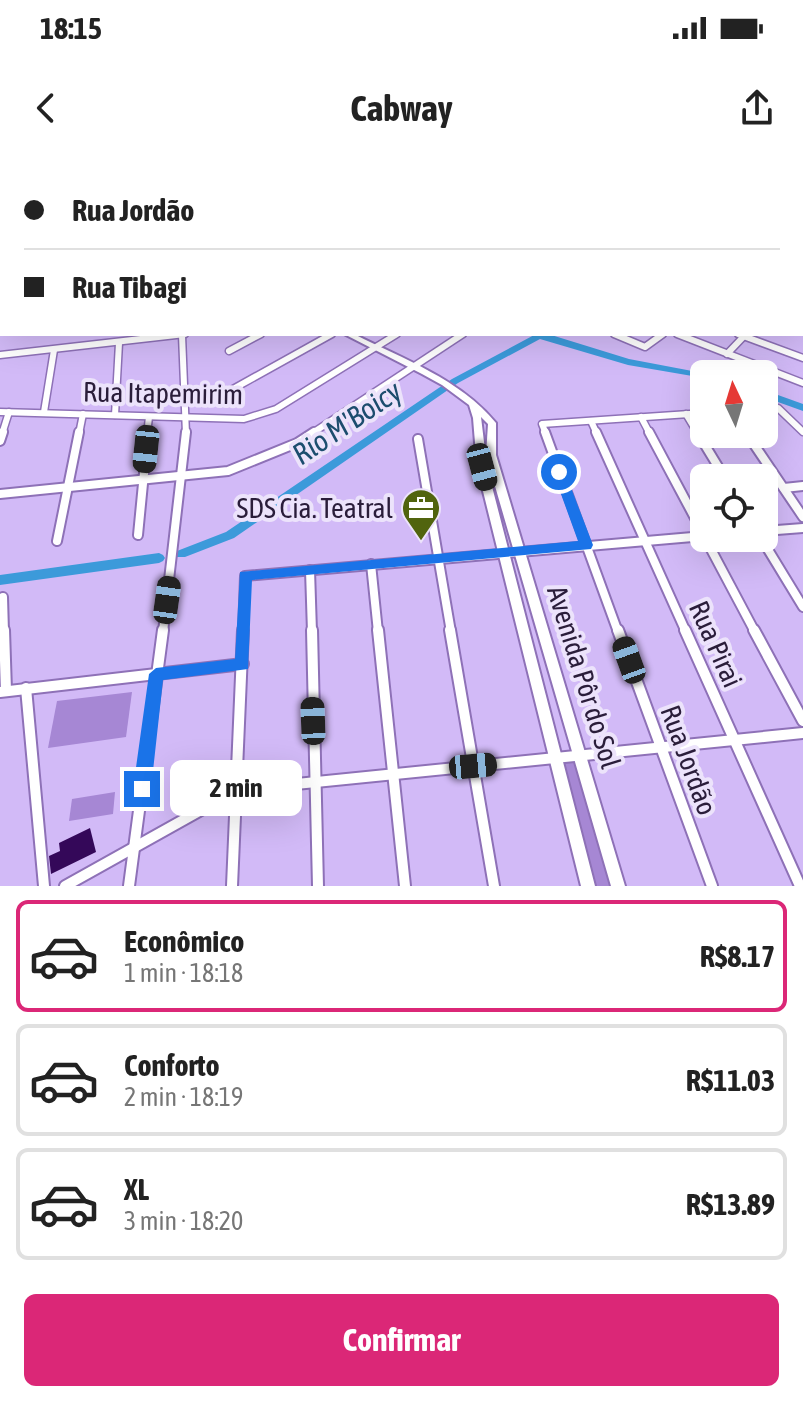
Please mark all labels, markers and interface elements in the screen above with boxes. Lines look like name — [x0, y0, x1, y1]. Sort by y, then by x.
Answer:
text: 18:15 — [40, 11, 102, 45]
icon: back — [24, 86, 68, 130]
icon: share — [735, 86, 779, 130]
text: Cabway — [350, 87, 453, 129]
text: Rua Jordão — [72, 193, 194, 227]
text: Rua Tibagi — [72, 270, 187, 304]
north arrow — [690, 360, 778, 448]
map controls — [690, 360, 778, 552]
water label: Rio M'Boicy — [286, 373, 408, 471]
street label: Rua Itapemirim — [83, 376, 243, 410]
car — [132, 424, 160, 474]
car — [464, 441, 500, 493]
route start — [541, 454, 577, 490]
button: locate — [690, 464, 778, 552]
office icon: SDS Cia. Teatral — [400, 487, 442, 542]
place label: SDS Cia. Teatral — [237, 492, 394, 524]
car — [152, 575, 182, 625]
street label: Avenida Pôr do Sol — [541, 582, 627, 773]
street label: Rua Pirai — [683, 596, 749, 692]
car — [610, 633, 648, 687]
car — [300, 697, 326, 745]
street label: Rua Jordão — [654, 701, 724, 819]
car — [448, 752, 498, 780]
callout: 2 min — [170, 761, 302, 817]
route end — [124, 771, 160, 807]
text: 2 min — [209, 773, 263, 803]
icon: car — [28, 920, 100, 992]
text: Econômico — [124, 924, 244, 958]
text: R$8.17 — [700, 939, 775, 973]
text: 1 min · 18:18 — [124, 958, 243, 988]
icon: car — [28, 1044, 100, 1116]
text: Conforto — [124, 1048, 220, 1082]
text: R$11.03 — [686, 1063, 775, 1097]
text: 2 min · 18:19 — [124, 1082, 243, 1112]
icon: car — [28, 1168, 100, 1240]
text: XL — [124, 1172, 149, 1206]
text: R$13.89 — [686, 1187, 775, 1221]
text: 3 min · 18:20 — [124, 1206, 243, 1236]
button: Confirmar — [24, 1294, 779, 1386]

